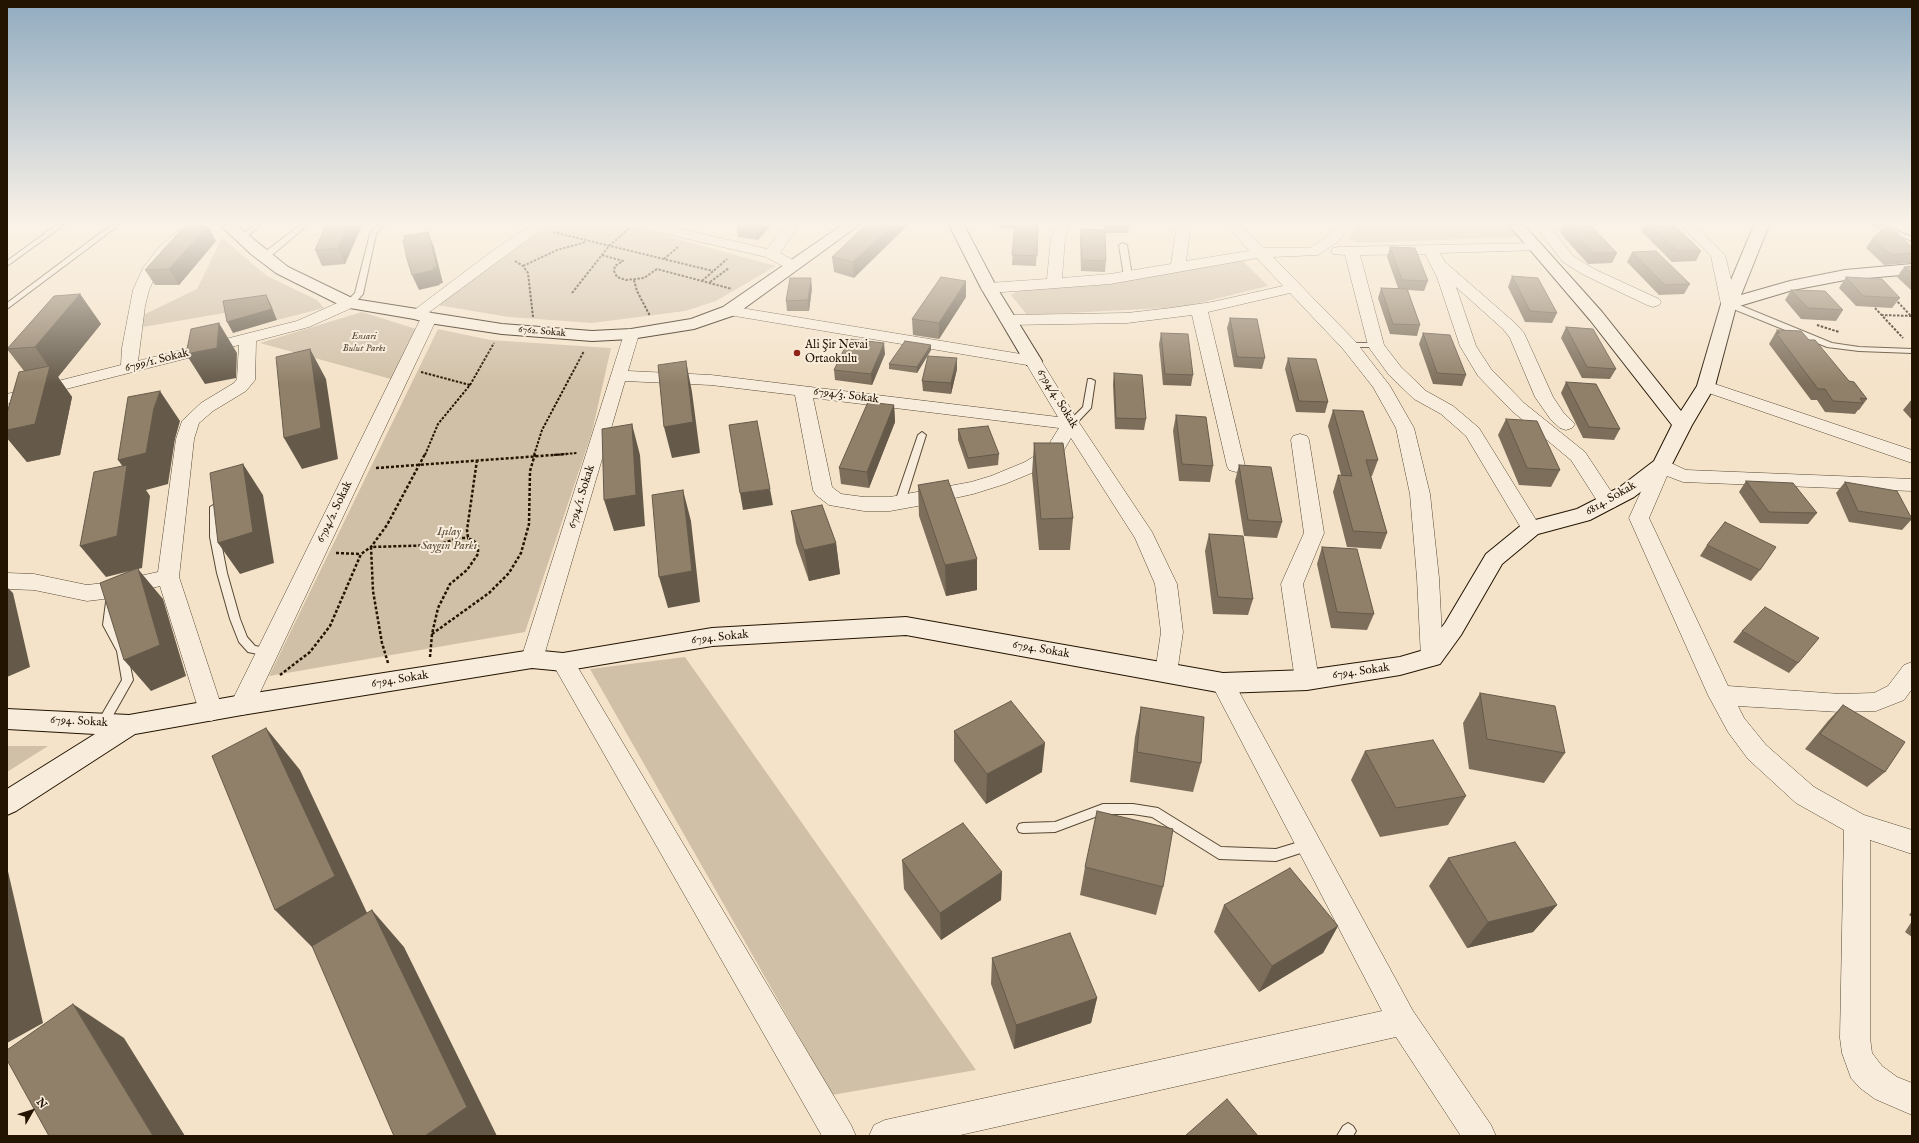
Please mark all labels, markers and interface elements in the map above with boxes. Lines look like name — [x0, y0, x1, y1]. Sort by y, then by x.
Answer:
street label: 6762. Sokak — [518, 324, 566, 340]
park label: Ensari Bulut Parkı — [342, 331, 386, 354]
place label: Ali Şir Nevai Ortaokulu — [805, 339, 868, 367]
street label: 6799/1. Sokak — [124, 346, 190, 376]
marker: Ali Şir Nevai Ortaokulu — [792, 348, 802, 358]
street label: 6794/4. Sokak — [1033, 367, 1081, 431]
street label: 6794/3. Sokak — [812, 385, 880, 407]
street label: 6794/1. Sokak — [565, 463, 599, 531]
street label: 6794/2. Sokak — [314, 479, 356, 545]
street label: 6814. Sokak — [1583, 479, 1639, 519]
park label: Işılay Saygın Parkı — [421, 526, 477, 554]
street label: 6794. Sokak — [691, 628, 749, 648]
street label: 6794. Sokak — [1011, 638, 1071, 662]
street label: 6794. Sokak — [1331, 661, 1391, 683]
street label: 6794. Sokak — [370, 668, 430, 692]
street label: 6794. Sokak — [50, 713, 108, 731]
north arrow — [12, 1091, 52, 1131]
text: N — [33, 1095, 50, 1112]

